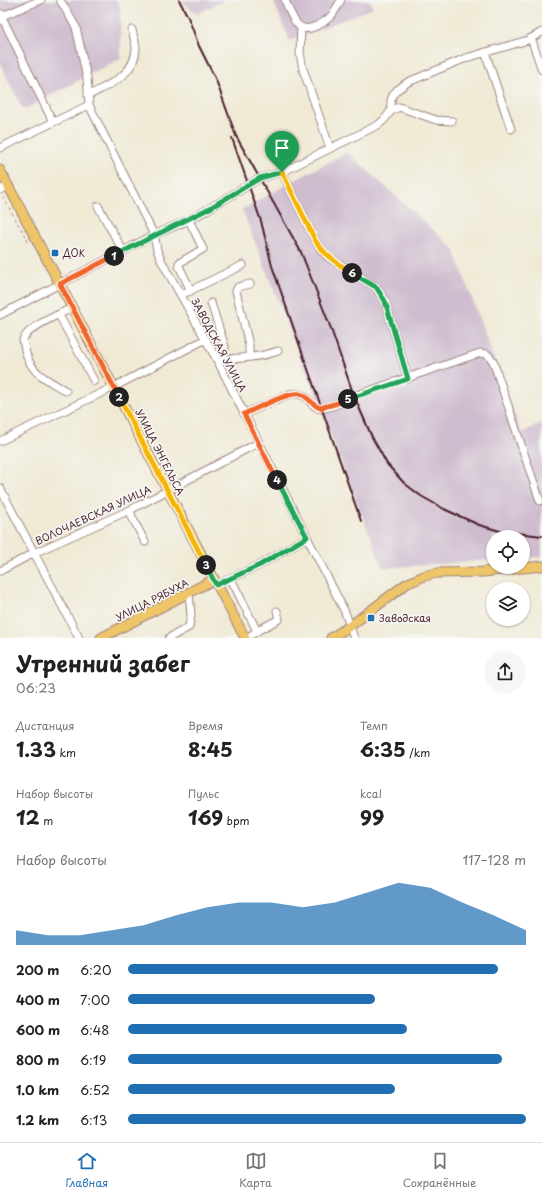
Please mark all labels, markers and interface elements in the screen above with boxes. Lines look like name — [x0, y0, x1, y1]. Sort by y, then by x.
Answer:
pin — [265, 131, 299, 172]
icon: arrive — [271, 137, 293, 159]
place label: ДОК — [62, 245, 86, 260]
pin: 1 — [104, 246, 124, 266]
text: 1 — [111, 247, 117, 264]
marker: ДОК — [50, 248, 60, 258]
pin: 6 — [342, 263, 362, 283]
text: 6 — [348, 264, 356, 281]
street label: ЗАВОДСКАЯ УЛИЦА — [188, 295, 251, 395]
pin: 2 — [109, 387, 129, 407]
text: 2 — [115, 388, 123, 405]
pin: 5 — [338, 389, 358, 409]
text: 5 — [344, 390, 352, 407]
street label: УЛИЦА ЭНГЕЛЬСА — [132, 406, 189, 498]
pin: 4 — [267, 470, 287, 490]
text: 4 — [273, 471, 281, 488]
street label: ВОЛОЧАЕВСКАЯ УЛИЦА — [32, 481, 153, 548]
map controls — [486, 530, 530, 626]
button: locate — [486, 530, 530, 574]
pin: 3 — [196, 555, 216, 575]
text: 3 — [202, 556, 210, 573]
street label: УЛИЦА РЯБУХА — [113, 574, 191, 624]
button: layers — [486, 582, 530, 626]
place label: Заводская — [379, 610, 431, 625]
marker: Заводская — [366, 613, 376, 623]
text: Утренний забег — [16, 646, 190, 679]
button: share — [484, 651, 526, 693]
text: 06:23 — [16, 678, 56, 697]
text: Дистанция — [16, 717, 74, 734]
text: Время — [188, 717, 223, 734]
text: Темп — [360, 717, 388, 734]
text: 1.33 — [16, 734, 56, 764]
text: 8:45 — [188, 734, 233, 764]
text: 6:35 — [360, 734, 406, 764]
text: km — [56, 744, 76, 761]
text: /km — [406, 744, 430, 761]
text: Набор высоты — [16, 785, 93, 802]
text: Пульс — [188, 785, 219, 802]
text: kcal — [360, 785, 382, 802]
text: 12 — [16, 802, 40, 832]
text: 169 — [188, 802, 223, 832]
text: 99 — [360, 802, 384, 832]
text: m — [40, 812, 53, 829]
text: bpm — [223, 812, 250, 829]
text: Набор высоты — [16, 850, 107, 869]
text: 117–128 m — [463, 850, 526, 869]
text: 200 m — [16, 960, 60, 979]
text: 6:20 — [80, 960, 111, 979]
text: 400 m — [16, 990, 60, 1009]
text: 7:00 — [80, 990, 110, 1009]
text: 600 m — [16, 1020, 60, 1039]
text: 6:48 — [80, 1020, 109, 1039]
text: 800 m — [16, 1050, 59, 1069]
text: 6:19 — [80, 1050, 106, 1069]
text: 1.0 km — [16, 1080, 59, 1099]
text: 6:52 — [80, 1080, 110, 1099]
text: 1.2 km — [16, 1110, 59, 1129]
text: 6:13 — [80, 1110, 107, 1129]
tab: Главная — [66, 1150, 108, 1191]
tab: Карта — [239, 1150, 272, 1191]
tab: Сохранённые — [403, 1150, 476, 1191]

